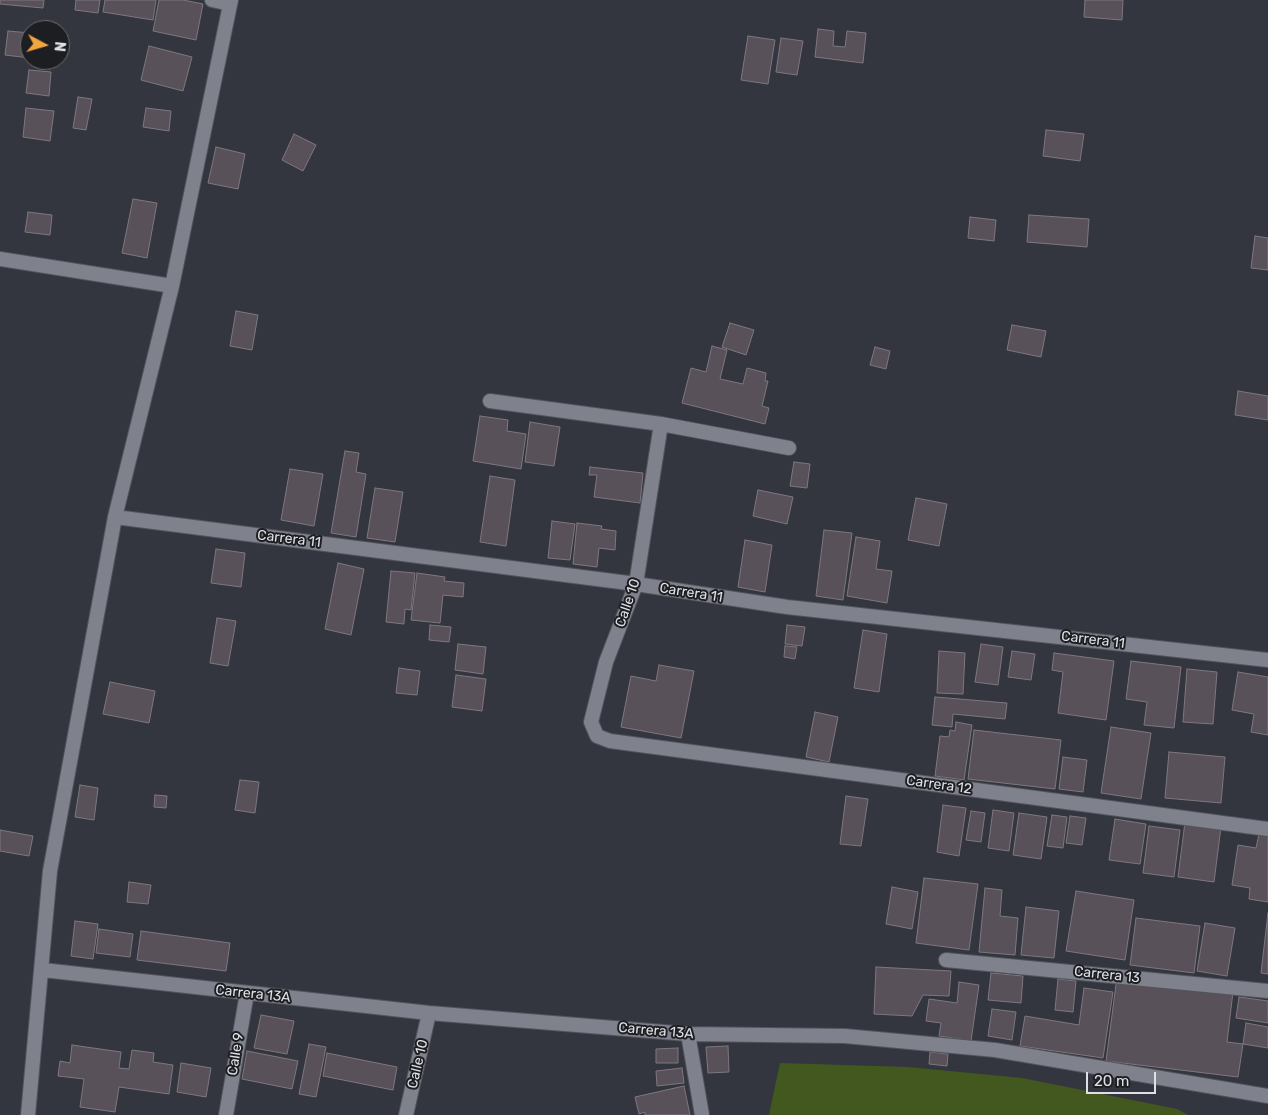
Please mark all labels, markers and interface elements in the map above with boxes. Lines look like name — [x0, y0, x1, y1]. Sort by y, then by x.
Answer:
north arrow — [20, 20, 70, 70]
text: N — [50, 41, 68, 52]
street label: Carrera 11 — [256, 527, 322, 551]
street label: Calle 10 — [612, 577, 644, 629]
street label: Carrera 11 — [658, 580, 724, 606]
street label: Carrera 11 — [1060, 628, 1126, 652]
street label: Carrera 12 — [905, 772, 973, 798]
street label: Carrera 13 — [1073, 963, 1141, 987]
street label: Carrera 13A — [215, 982, 291, 1006]
street label: Carrera 13A — [618, 1019, 694, 1043]
street label: Calle 9 — [224, 1031, 248, 1077]
street label: Calle 10 — [404, 1038, 432, 1090]
scale bar — [1088, 1062, 1158, 1094]
text: 20 m — [1094, 1072, 1129, 1090]

